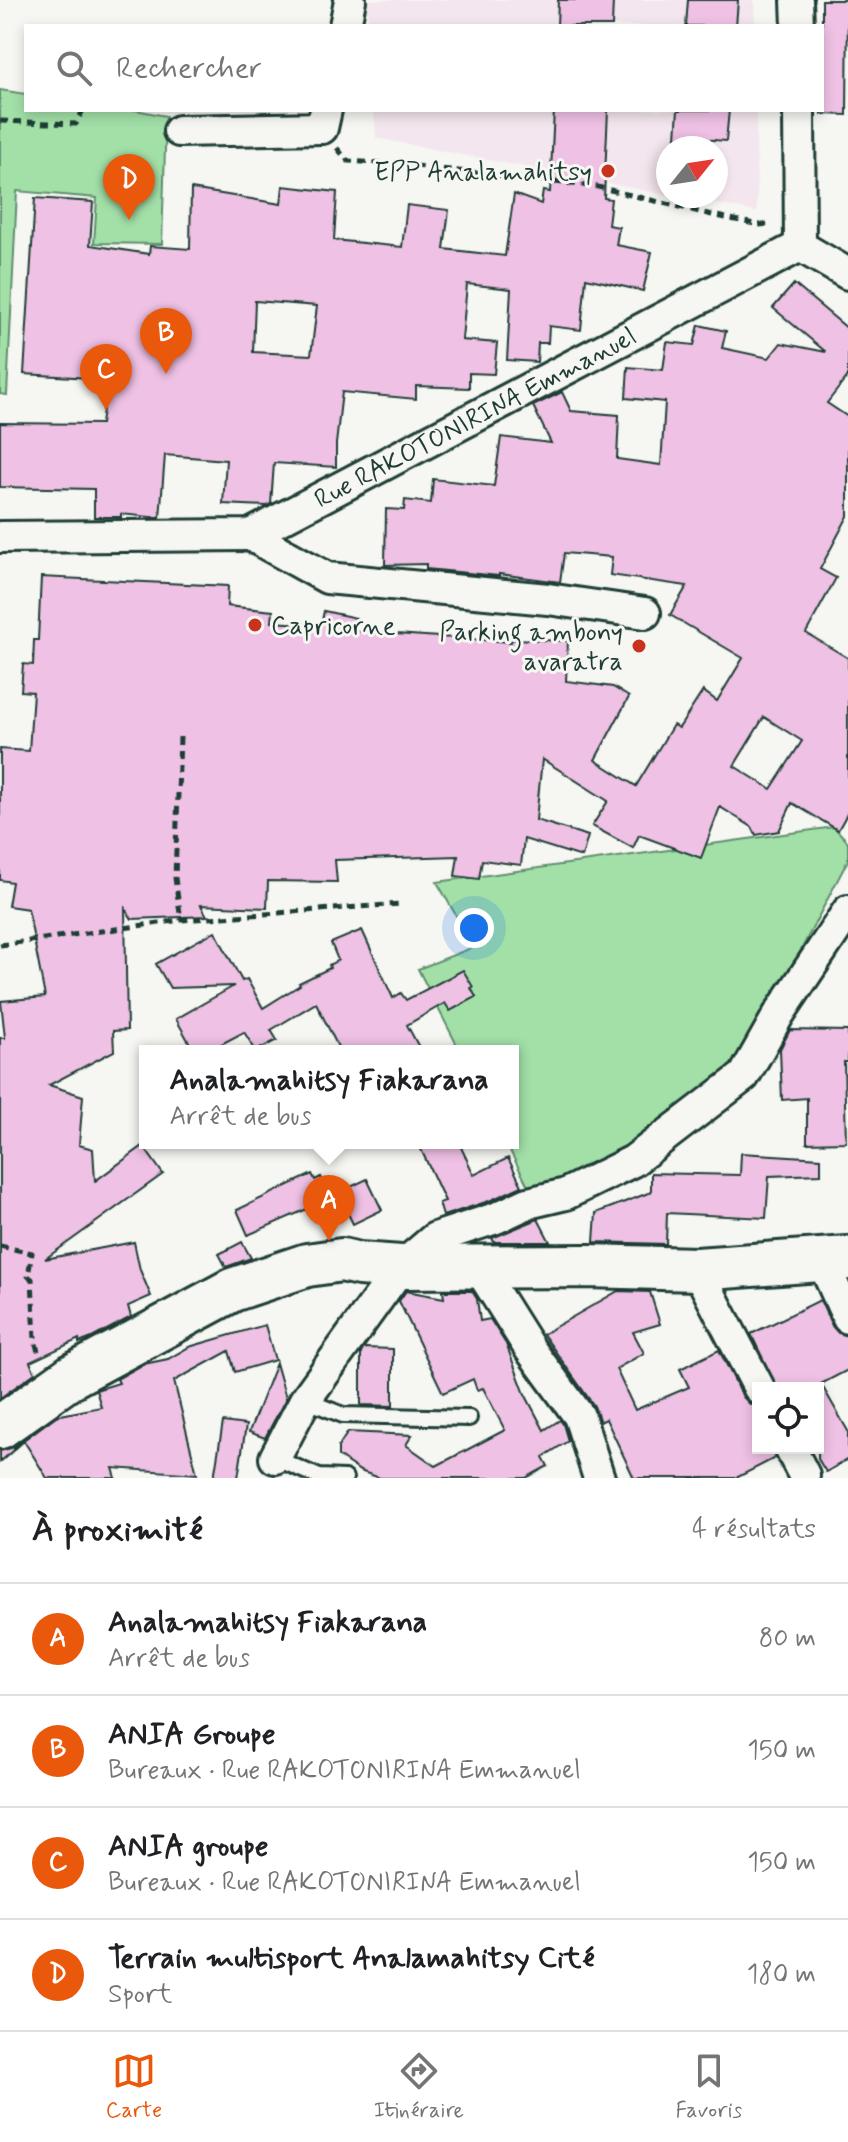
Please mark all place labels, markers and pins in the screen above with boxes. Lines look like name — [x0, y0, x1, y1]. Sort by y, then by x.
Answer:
pin: D — [103, 154, 155, 220]
place label: EPP Analamahitsy — [374, 156, 592, 190]
marker: EPP Analamahitsy — [599, 162, 617, 180]
pin: B — [140, 308, 192, 374]
pin: C — [80, 344, 132, 410]
place label: Capricorne — [271, 610, 396, 644]
marker: Capricorne — [246, 616, 264, 634]
place label: Parking ambony avaratra — [439, 616, 623, 680]
marker: Parking ambony avaratra — [630, 637, 648, 655]
pin: A — [303, 1175, 355, 1241]

